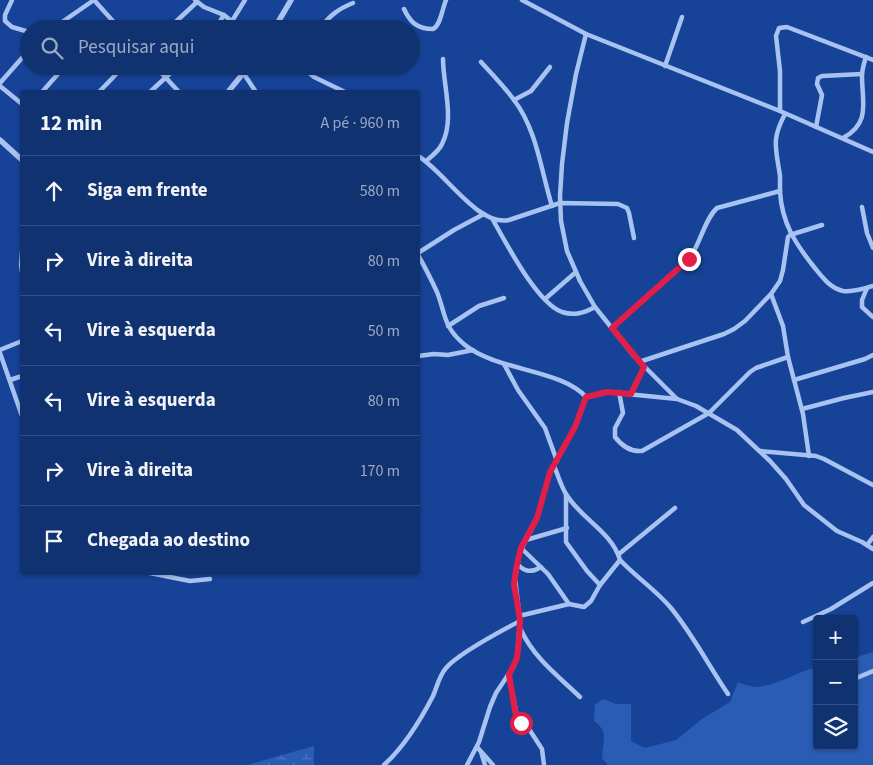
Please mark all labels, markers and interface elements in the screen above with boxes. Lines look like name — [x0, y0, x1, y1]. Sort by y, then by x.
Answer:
search box — [20, 20, 420, 75]
icon: search — [38, 34, 66, 62]
text: Pesquisar aqui — [78, 34, 194, 61]
text: 12 min — [40, 108, 102, 138]
text: A pé · 960 m — [321, 112, 400, 134]
icon: ahead — [40, 177, 68, 205]
text: Siga em frente — [87, 177, 208, 204]
text: 580 m — [360, 180, 400, 202]
icon: right — [40, 247, 68, 275]
text: Vire à direita — [87, 247, 193, 274]
route end — [678, 248, 701, 271]
text: 80 m — [368, 250, 400, 272]
icon: left — [40, 317, 68, 345]
text: Vire à esquerda — [87, 317, 216, 344]
text: 50 m — [368, 320, 400, 342]
icon: left — [40, 387, 68, 415]
text: Vire à esquerda — [87, 387, 216, 414]
text: 80 m — [368, 390, 400, 412]
icon: right — [40, 457, 68, 485]
text: Vire à direita — [87, 457, 193, 484]
text: 170 m — [360, 460, 400, 482]
icon: arrive — [40, 527, 68, 555]
text: Chegada ao destino — [87, 527, 250, 554]
map controls — [813, 615, 858, 750]
button: + — [813, 615, 858, 660]
button: − — [813, 660, 858, 705]
button: layers — [813, 705, 858, 750]
route start — [510, 712, 533, 735]

